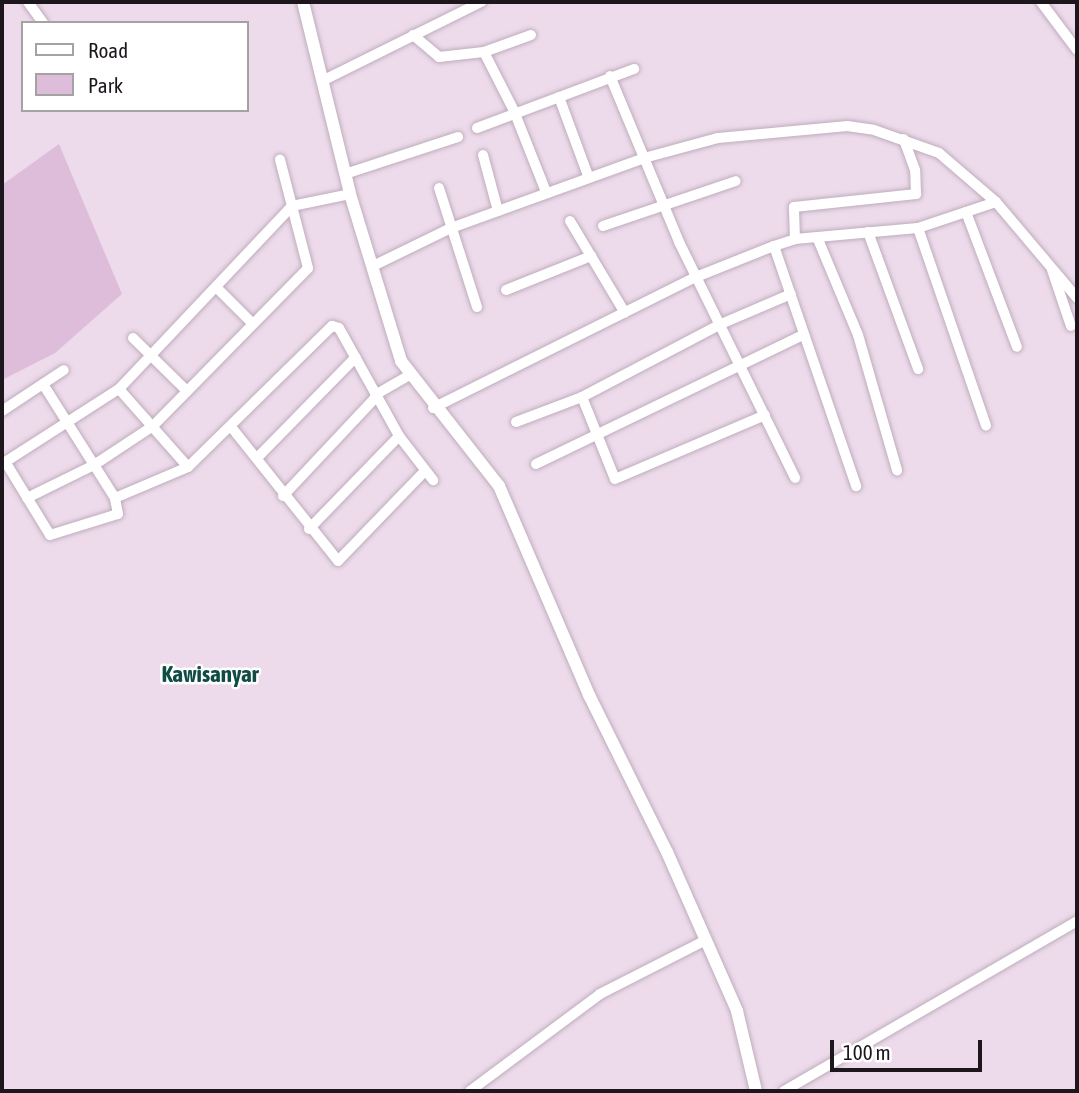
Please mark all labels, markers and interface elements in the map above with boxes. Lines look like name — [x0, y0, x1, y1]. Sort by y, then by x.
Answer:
legend — [21, 21, 248, 112]
text: Road — [88, 38, 128, 62]
text: Park — [88, 73, 123, 97]
district label: Kawisanyar — [161, 660, 259, 688]
scale bar — [834, 1026, 986, 1070]
text: 100 m — [843, 1040, 891, 1064]

